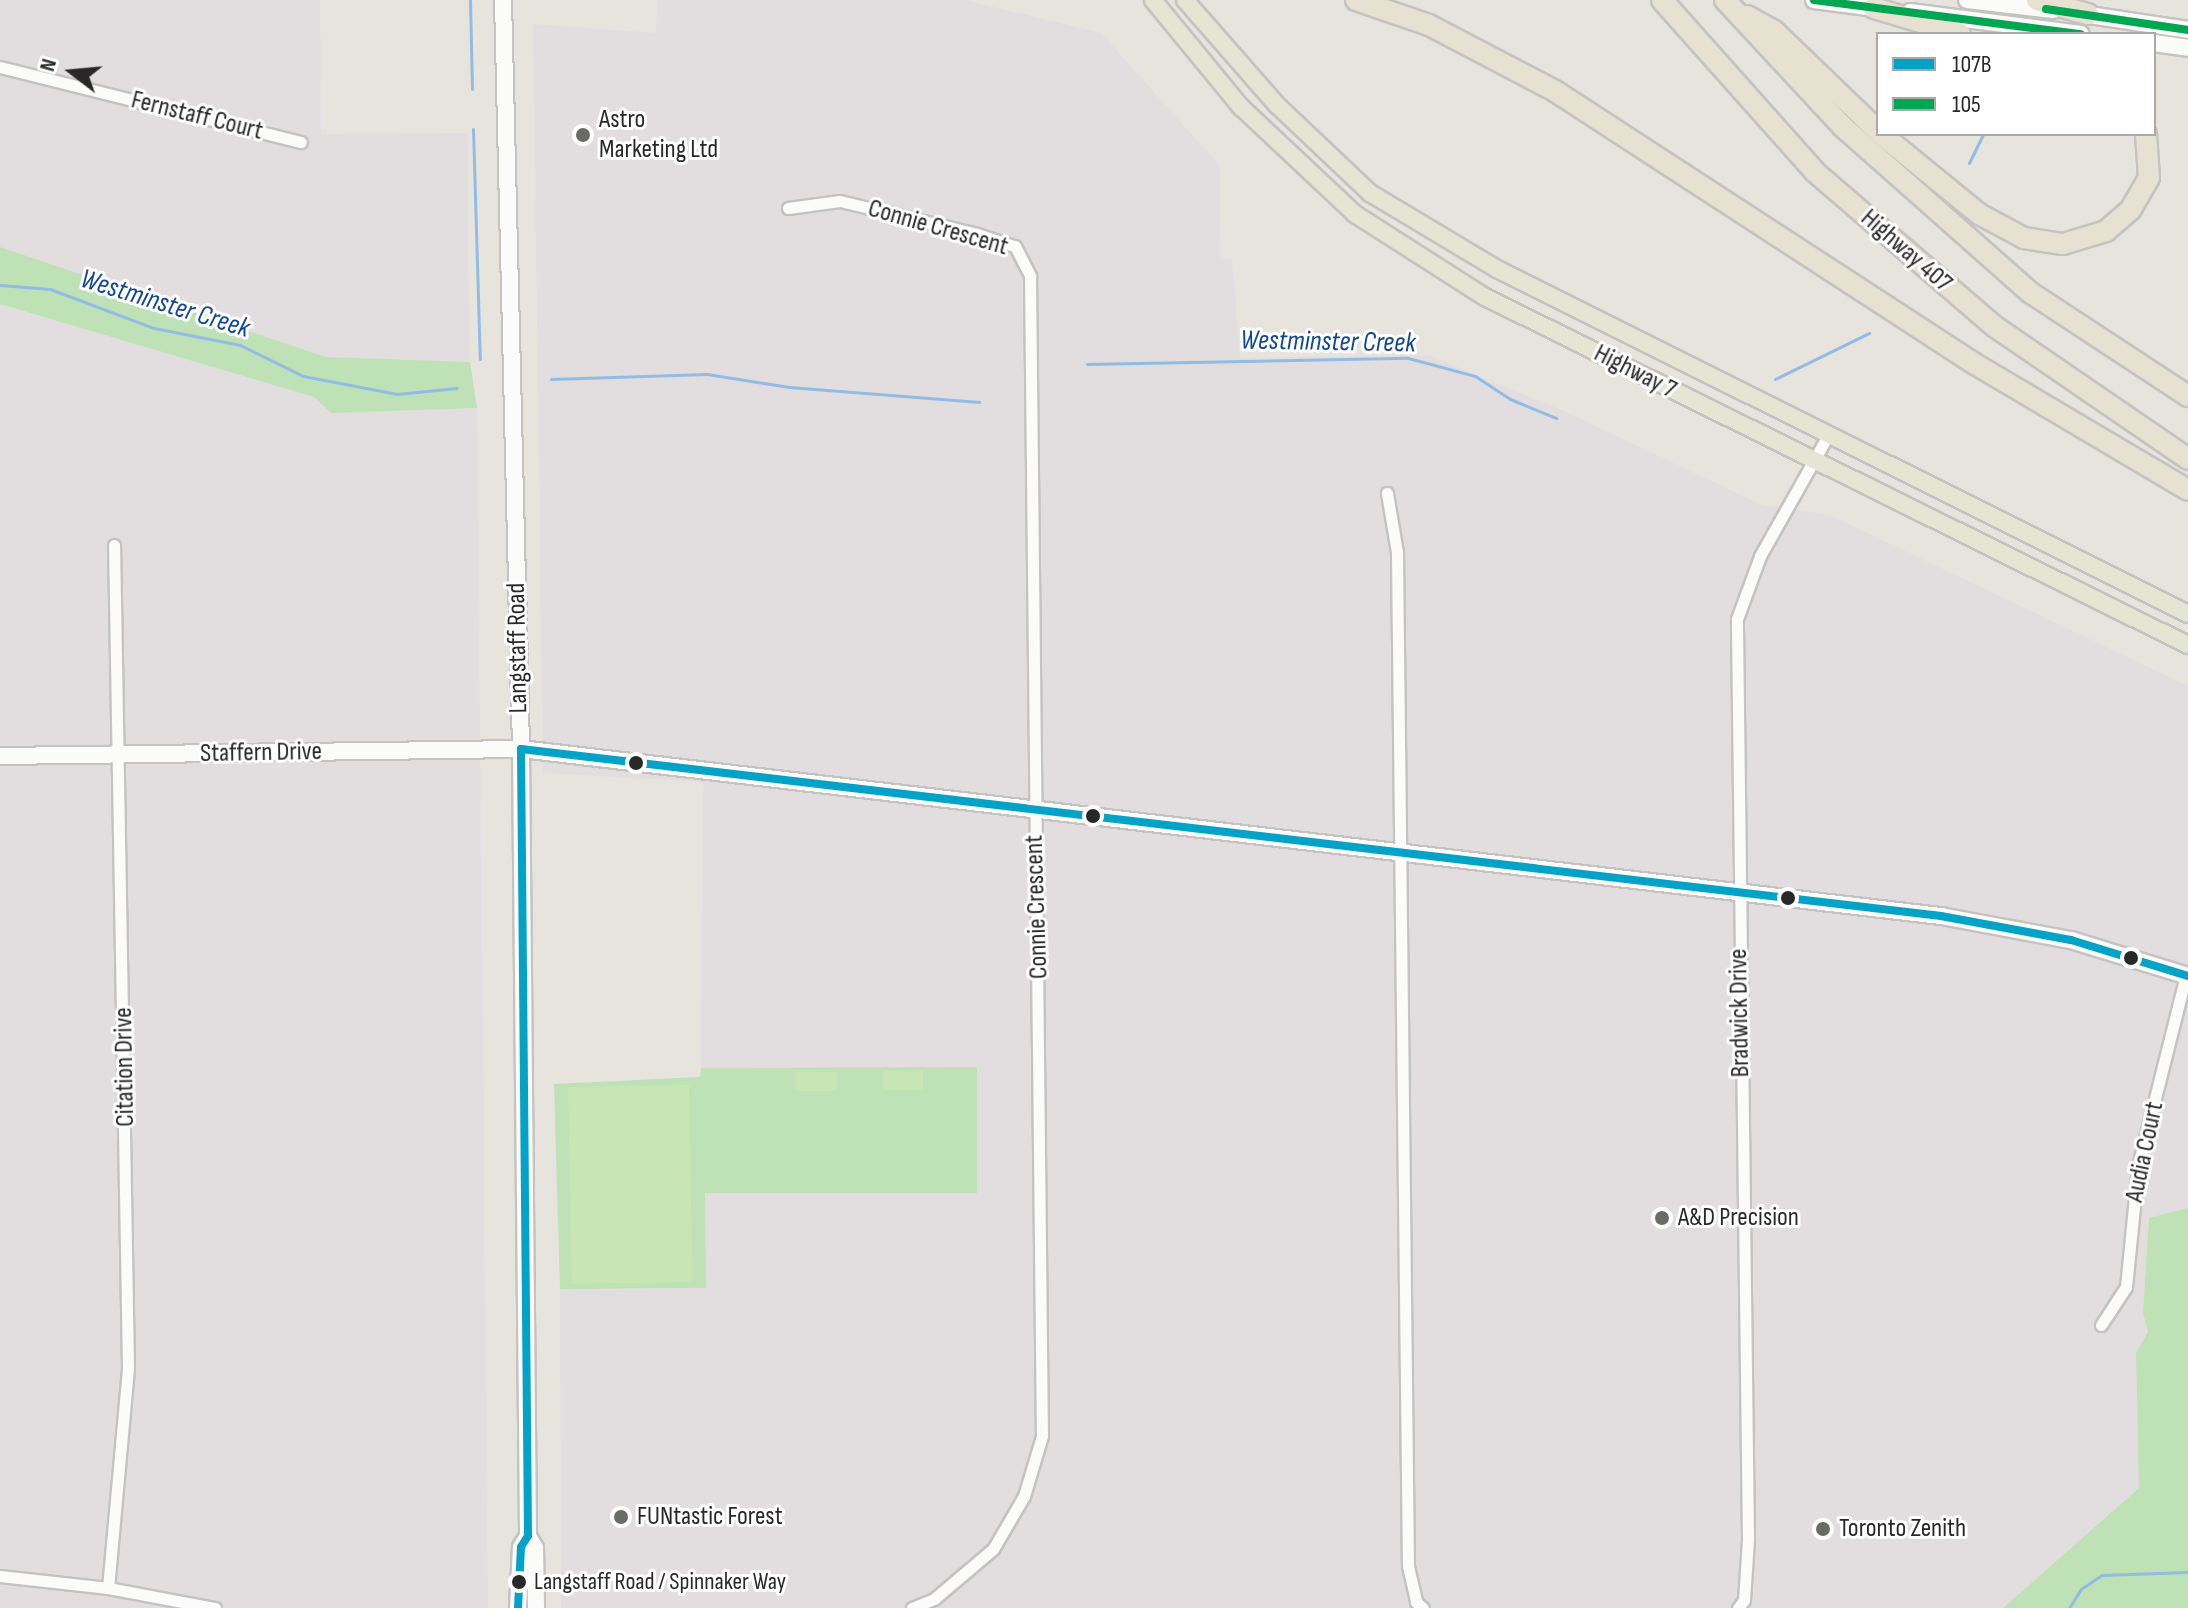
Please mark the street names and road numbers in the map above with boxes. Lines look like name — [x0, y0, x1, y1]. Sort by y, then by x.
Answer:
street label: Fernstaff Court — [128, 85, 266, 147]
street label: Connie Crescent — [864, 193, 1012, 263]
street label: Highway 407 — [1854, 203, 1958, 299]
street label: Highway 7 — [1589, 338, 1681, 406]
street label: Langstaff Road — [501, 582, 535, 714]
street label: Staffern Drive — [200, 736, 322, 770]
street label: Connie Crescent — [1019, 834, 1055, 980]
street label: Bradwick Drive — [1723, 948, 1757, 1078]
street label: Citation Drive — [108, 1007, 142, 1127]
street label: Audia Court — [2119, 1099, 2171, 1205]

